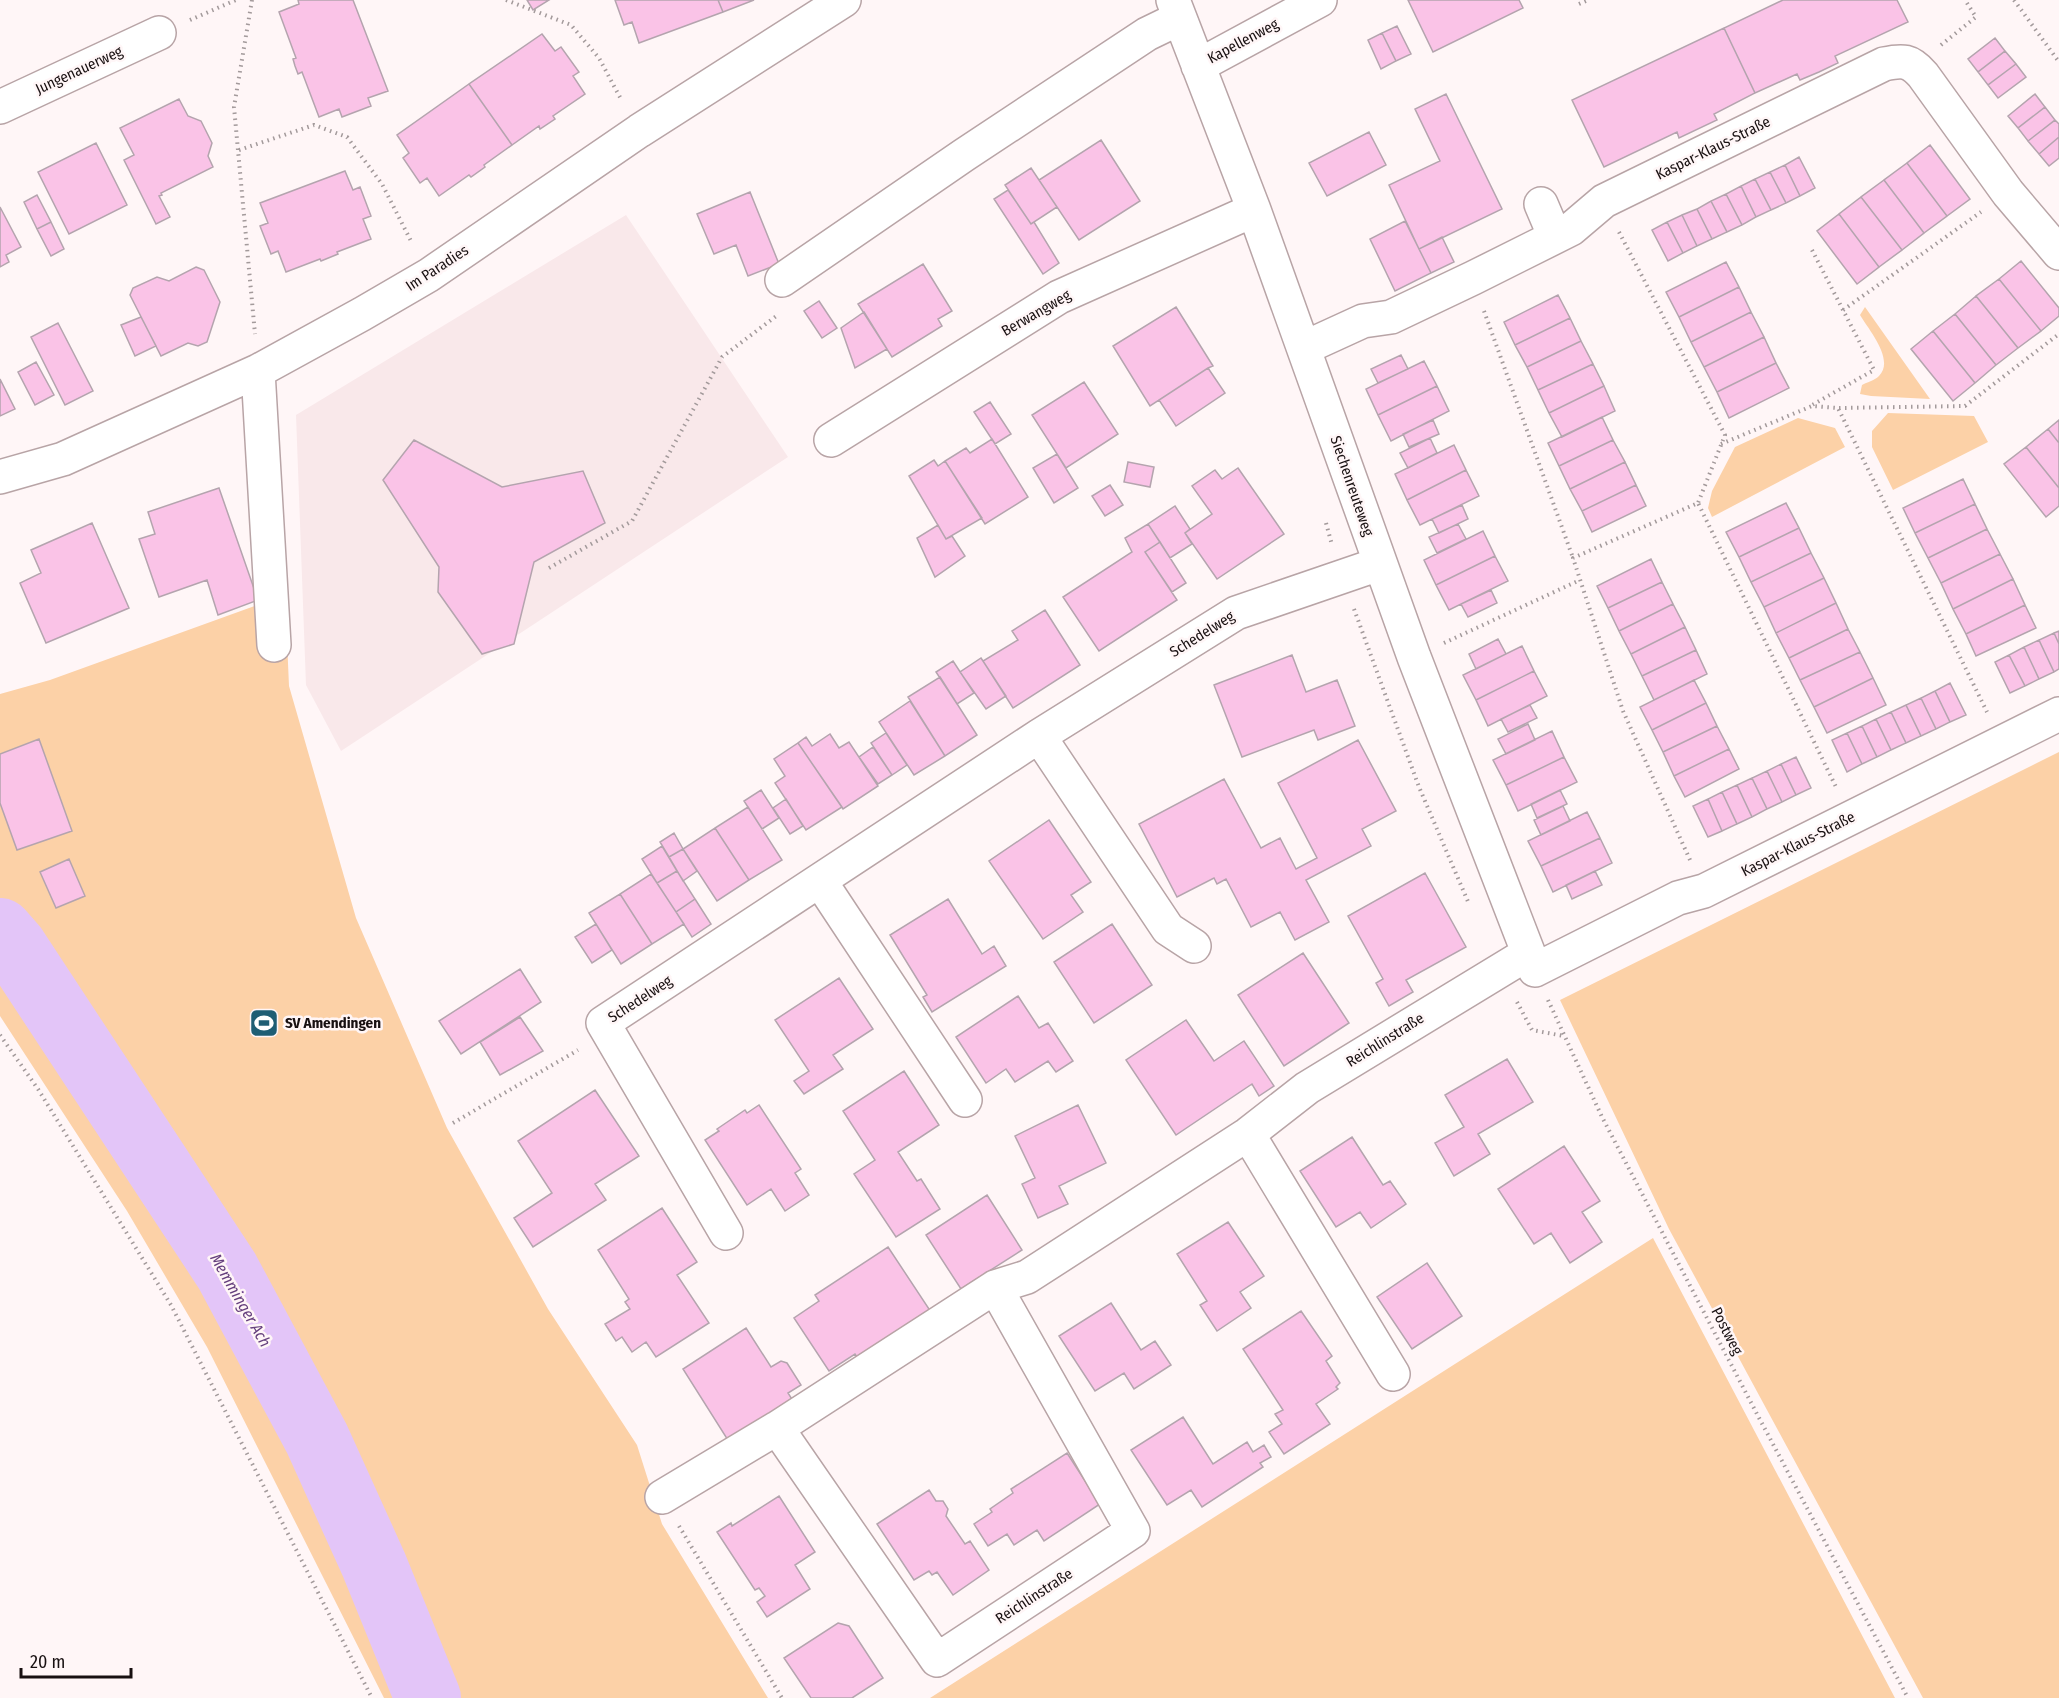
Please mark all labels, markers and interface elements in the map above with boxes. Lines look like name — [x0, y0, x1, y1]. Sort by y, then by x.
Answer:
street label: Kapellenweg — [1204, 15, 1282, 67]
street label: Jungenauerweg — [33, 42, 125, 98]
street label: Kaspar-Klaus-Straße — [1653, 112, 1773, 184]
street label: Im Paradies — [402, 241, 472, 295]
street label: Berwangweg — [998, 286, 1074, 340]
street label: Siechenreuteweg — [1326, 434, 1378, 538]
street label: Schedelweg — [1166, 607, 1238, 661]
street label: Kaspar-Klaus-Straße — [1738, 808, 1858, 880]
street label: Schedelweg — [605, 972, 675, 1026]
sports icon: SV Amendingen — [248, 1007, 280, 1039]
street label: Reichlinstraße — [1343, 1009, 1427, 1071]
place label: SV Amendingen — [285, 1014, 381, 1032]
water label: Memminger Ach — [206, 1250, 275, 1350]
street label: Postweg — [1707, 1304, 1747, 1358]
street label: Reichlinstraße — [992, 1564, 1076, 1628]
scale bar — [21, 1641, 130, 1679]
text: 20 m — [30, 1651, 65, 1673]

